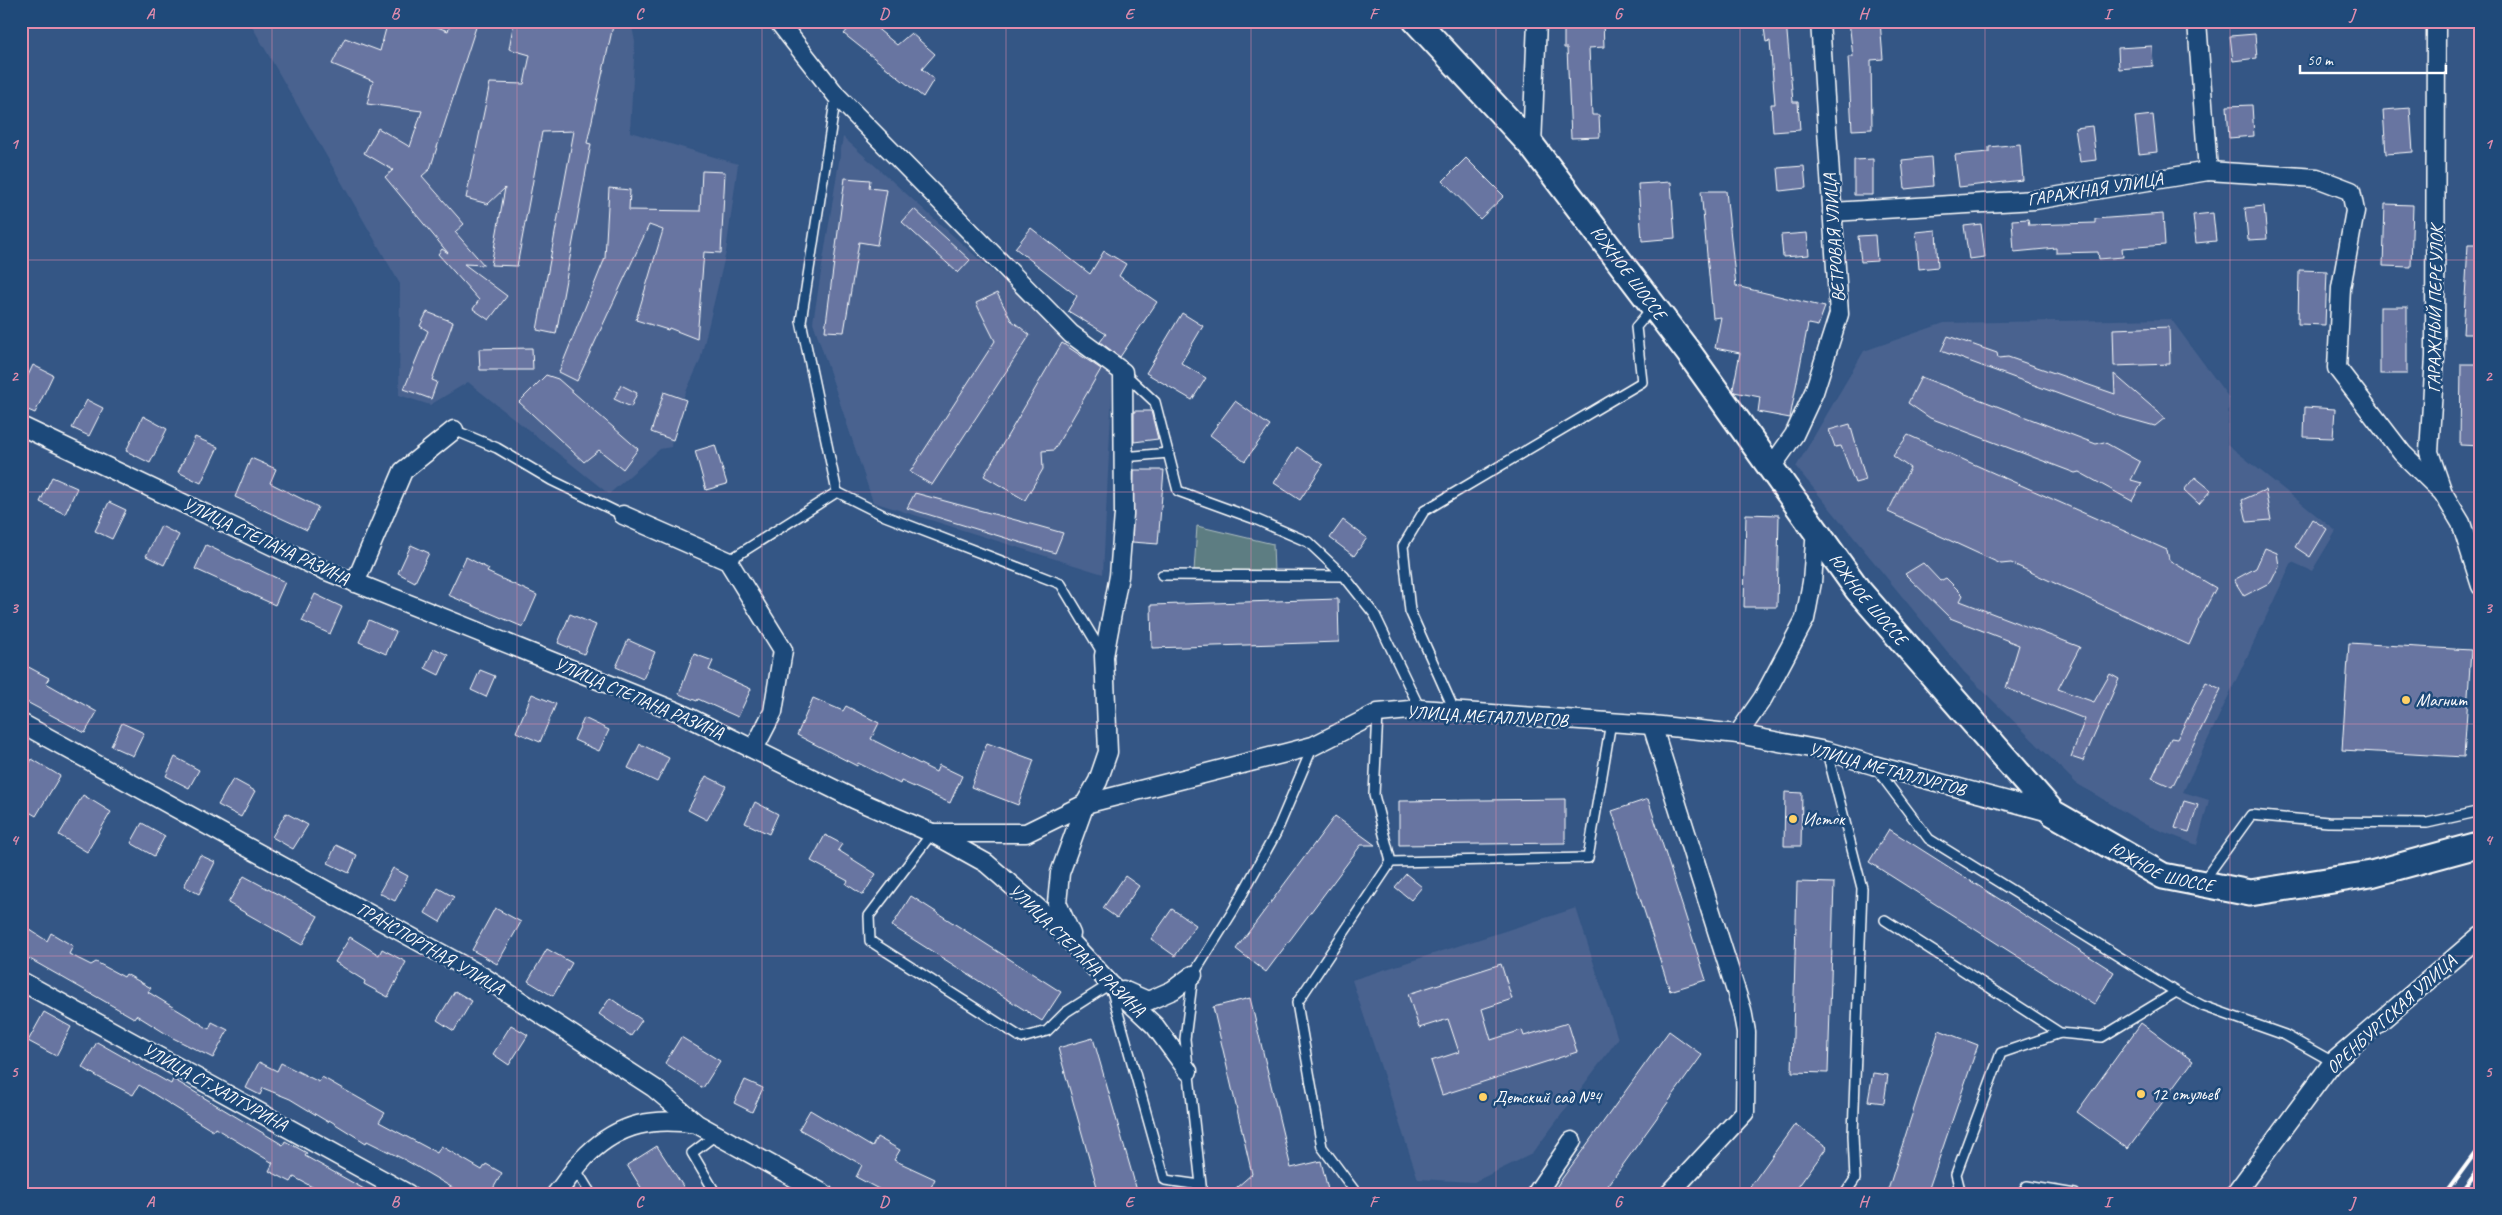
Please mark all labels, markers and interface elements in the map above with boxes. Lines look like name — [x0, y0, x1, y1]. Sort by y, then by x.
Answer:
text: A — [146, 4, 156, 24]
text: B — [391, 4, 401, 24]
text: C — [635, 4, 645, 24]
text: D — [879, 4, 890, 24]
text: E — [1125, 4, 1136, 24]
text: F — [1369, 4, 1380, 24]
text: G — [1614, 4, 1624, 24]
text: H — [1858, 4, 1870, 24]
text: I — [2104, 4, 2114, 24]
text: J — [2348, 4, 2357, 24]
scale bar — [2300, 42, 2446, 74]
text: 50 m — [2307, 51, 2334, 70]
text: 1 — [10, 134, 19, 154]
text: 1 — [2484, 134, 2493, 154]
street label: ГАРАЖНАЯ УЛИЦА — [2026, 167, 2165, 211]
street label: ВЕТРОВАЯ УЛИЦА — [1818, 172, 1849, 303]
street label: ГАРАЖНЫЙ ПЕРЕУЛОК — [2423, 221, 2448, 393]
street label: ЮЖНОЕ ШОССЕ — [1586, 222, 1672, 326]
text: 2 — [10, 366, 19, 386]
text: 2 — [2484, 366, 2493, 386]
street label: УЛИЦА СТЕПАНА РАЗИНА — [179, 493, 354, 590]
street label: ЮЖНОЕ ШОССЕ — [1824, 549, 1913, 651]
text: 3 — [10, 598, 19, 618]
text: 3 — [2484, 598, 2493, 618]
street label: УЛИЦА СТЕПАНА РАЗИНА — [551, 652, 728, 744]
place label: Магнит — [2416, 689, 2468, 711]
marker: Магнит — [2400, 694, 2412, 706]
street label: УЛИЦА МЕТАЛЛУРГОВ — [1406, 701, 1570, 731]
street label: УЛИЦА МЕТАЛЛУРГОВ — [1806, 737, 1970, 801]
place label: Исток — [1803, 808, 1846, 830]
marker: Исток — [1787, 813, 1799, 825]
text: 4 — [10, 830, 19, 850]
text: 4 — [2484, 830, 2493, 850]
street label: ЮЖНОЕ ШОССЕ — [2105, 836, 2218, 897]
street label: УЛИЦА СТЕПАНА РАЗИНА — [1004, 879, 1151, 1022]
street label: ТРАНСПОРТНАЯ УЛИЦА — [352, 897, 509, 1000]
street label: ОРЕНБУРГСКАЯ УЛИЦА — [2322, 949, 2461, 1078]
street label: УЛИЦА СТ.ХАЛТУРИНА — [139, 1038, 292, 1136]
text: 5 — [11, 1062, 20, 1082]
text: 5 — [2485, 1062, 2494, 1082]
place label: 12 стульев — [2151, 1083, 2220, 1105]
place label: Детский сад №4 — [1493, 1086, 1603, 1108]
marker: 12 стульев — [2135, 1088, 2147, 1100]
marker: Детский сад №4 — [1477, 1091, 1489, 1103]
text: A — [146, 1192, 156, 1212]
text: B — [391, 1192, 401, 1212]
text: C — [635, 1192, 645, 1212]
text: D — [879, 1192, 890, 1212]
text: E — [1125, 1192, 1136, 1212]
text: F — [1369, 1192, 1380, 1212]
text: G — [1614, 1192, 1624, 1212]
text: H — [1858, 1192, 1870, 1212]
text: I — [2104, 1192, 2114, 1212]
text: J — [2348, 1192, 2357, 1212]

